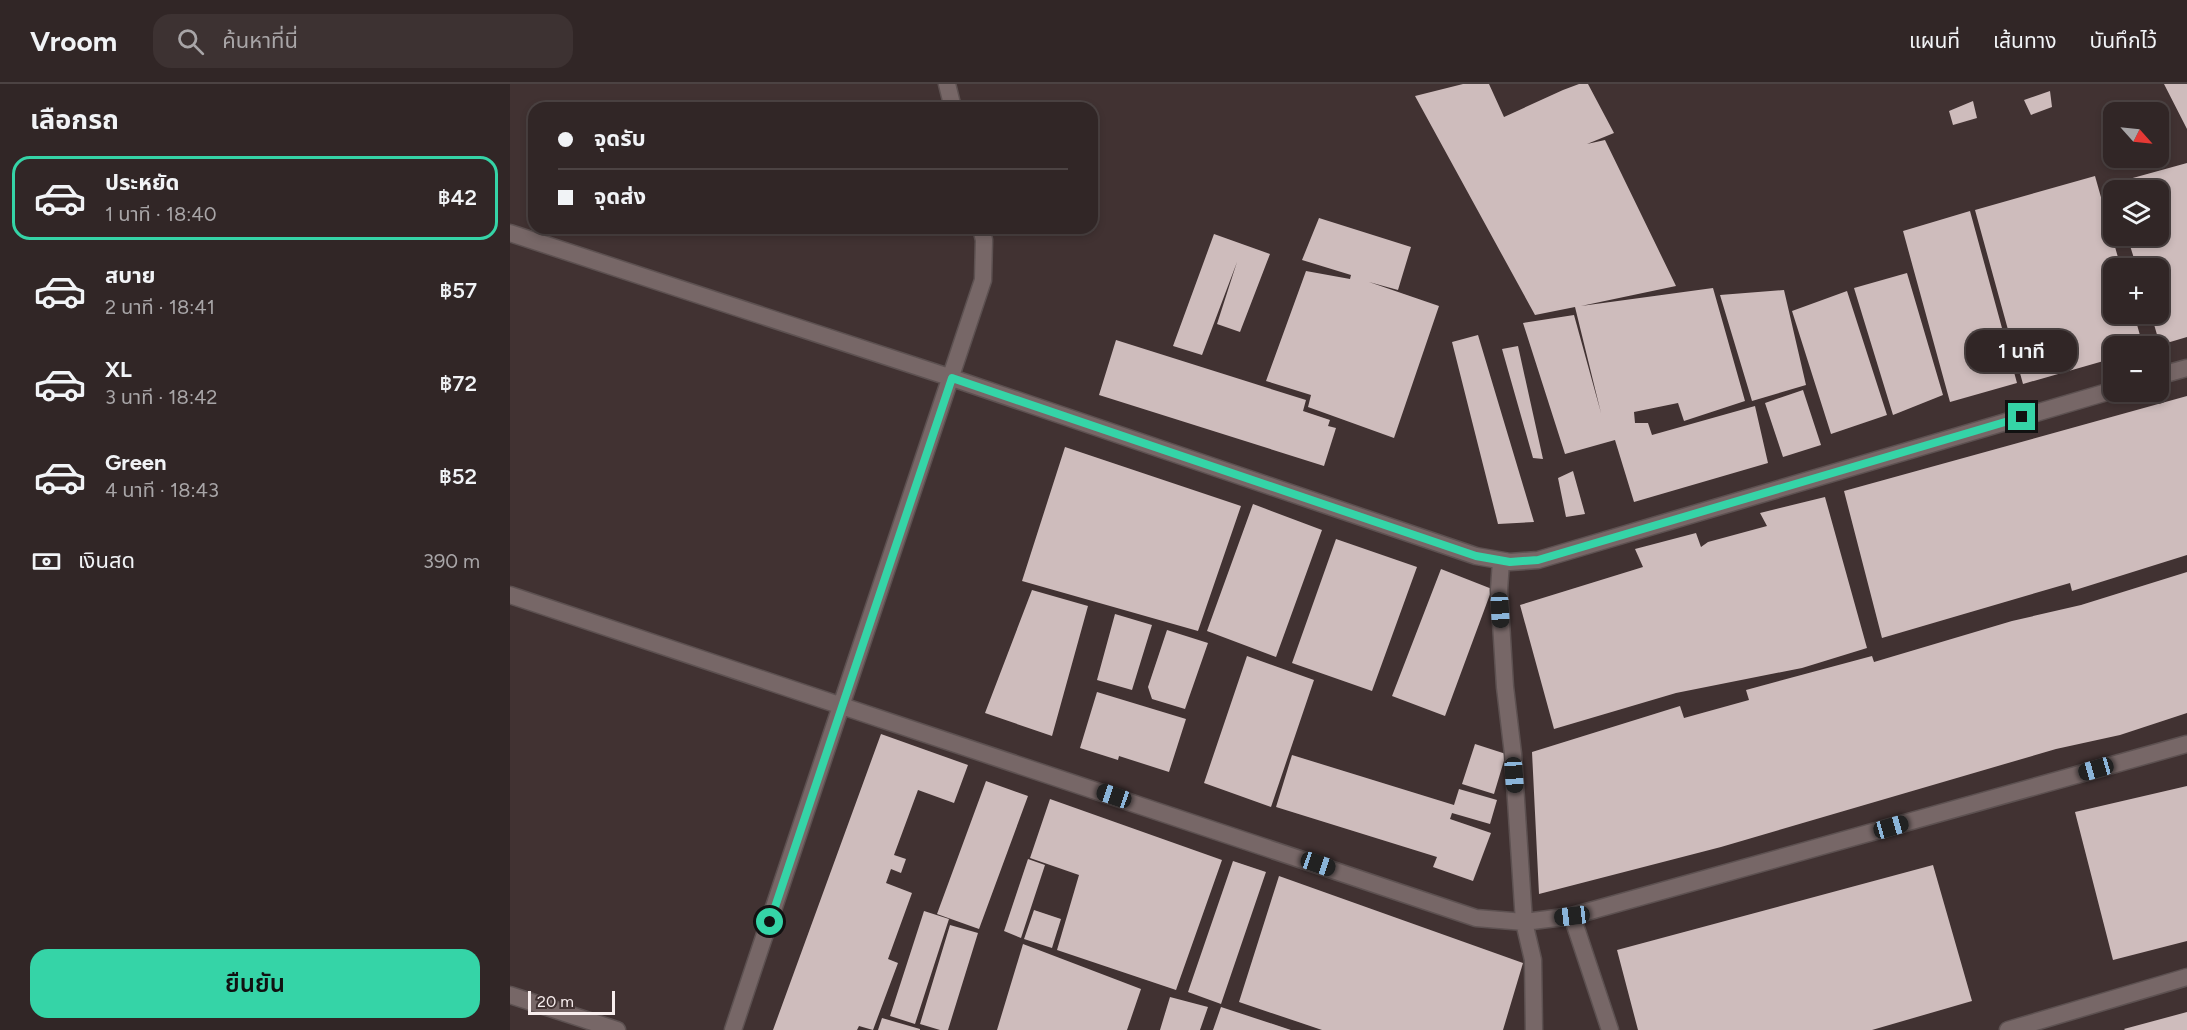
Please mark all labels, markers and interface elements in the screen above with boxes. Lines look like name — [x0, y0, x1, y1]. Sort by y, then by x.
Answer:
search box — [153, 14, 573, 68]
text: Vroom — [30, 24, 117, 58]
icon: search — [174, 25, 207, 58]
text: ค้นหาที่นี่ — [222, 27, 298, 54]
text: แผนที่ — [1909, 28, 1960, 53]
text: เส้นทาง — [1993, 28, 2057, 53]
text: บันทึกไว้ — [2090, 28, 2157, 53]
north arrow — [2103, 102, 2169, 168]
map controls — [2103, 102, 2169, 402]
text: เลือกรถ — [30, 103, 119, 136]
text: จุดรับ — [594, 125, 646, 152]
text: ประหยัด — [105, 169, 180, 196]
icon: car — [33, 171, 87, 225]
button: layers — [2103, 180, 2169, 246]
text: จุดส่ง — [594, 183, 646, 210]
text: ฿42 — [438, 184, 477, 211]
text: 1 นาที · 18:40 — [105, 202, 217, 226]
button: + — [2103, 258, 2169, 324]
text: สบาย — [105, 262, 155, 289]
icon: car — [33, 264, 87, 318]
text: ฿57 — [439, 277, 477, 304]
text: 2 นาที · 18:41 — [105, 295, 215, 319]
callout: 1 นาที — [1966, 330, 2078, 372]
button: − — [2103, 336, 2169, 402]
text: 1 นาที — [1998, 339, 2045, 363]
text: XL — [105, 356, 132, 383]
icon: car — [33, 357, 87, 411]
text: ฿72 — [440, 370, 477, 397]
text: 3 นาที · 18:42 — [105, 385, 218, 409]
route end — [2008, 403, 2035, 430]
text: Green — [105, 449, 167, 476]
icon: car — [33, 450, 87, 504]
text: ฿52 — [439, 463, 477, 490]
text: 4 นาที · 18:43 — [105, 478, 219, 502]
icon: cash — [30, 545, 63, 578]
text: เงินสด — [78, 547, 135, 574]
text: 390 m — [423, 549, 480, 573]
car — [1490, 592, 1510, 628]
car — [2076, 755, 2116, 783]
car — [1504, 756, 1524, 794]
car — [1094, 782, 1134, 810]
car — [1871, 813, 1911, 841]
car — [1298, 850, 1338, 878]
car — [1553, 905, 1591, 927]
route start — [756, 908, 783, 935]
button: ยืนยัน — [30, 949, 480, 1018]
scale bar — [528, 988, 615, 1016]
text: 20 m — [537, 992, 574, 1011]

